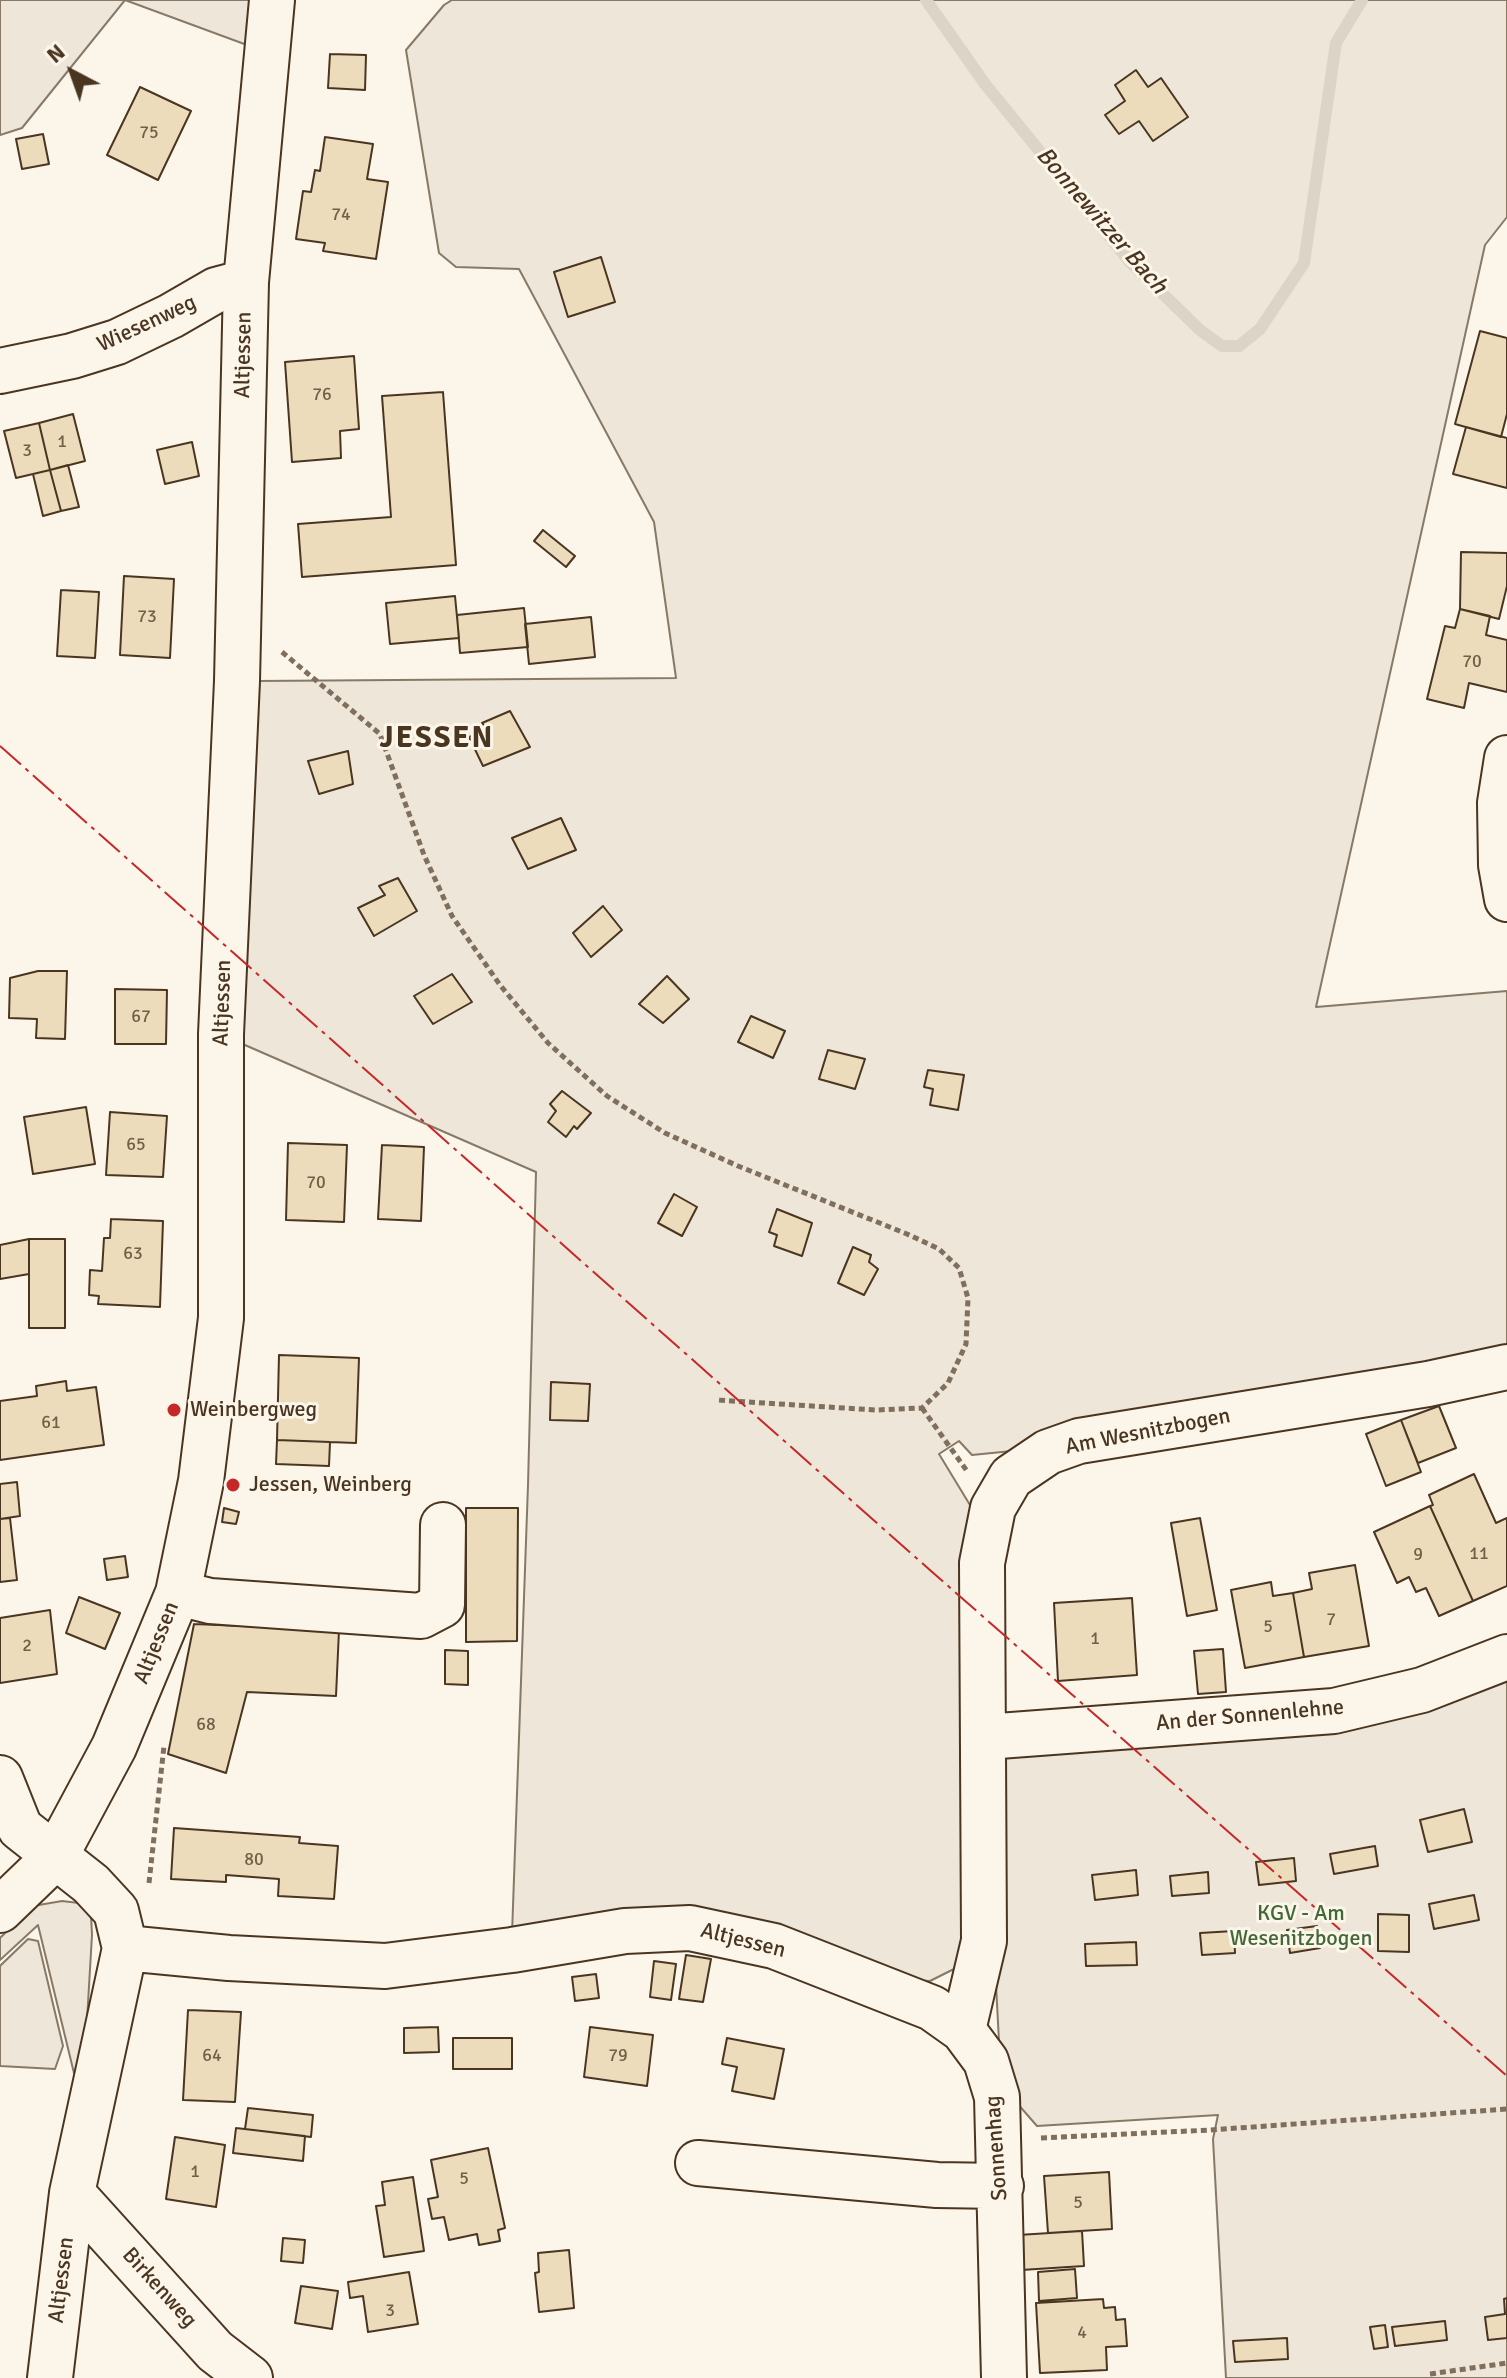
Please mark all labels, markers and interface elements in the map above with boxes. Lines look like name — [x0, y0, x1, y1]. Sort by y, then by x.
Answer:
north arrow — [32, 32, 112, 112]
text: N — [41, 38, 71, 69]
house number: 75 — [139, 122, 159, 144]
water label: Bonnewitzer Bach — [1029, 142, 1173, 300]
house number: 74 — [331, 204, 351, 226]
street label: Wiesenweg — [93, 290, 201, 358]
street label: Altjessen — [230, 311, 258, 399]
house number: 76 — [312, 384, 332, 406]
house number: 1 — [57, 431, 67, 453]
house number: 3 — [22, 440, 32, 462]
house number: 73 — [137, 606, 157, 628]
house number: 70 — [1462, 651, 1482, 673]
district label: JESSEN — [380, 721, 494, 757]
street label: Altjessen — [208, 959, 238, 1047]
house number: 67 — [131, 1006, 151, 1028]
house number: 65 — [126, 1134, 146, 1156]
house number: 70 — [306, 1172, 326, 1194]
house number: 63 — [123, 1243, 143, 1265]
place label: Weinbergweg — [190, 1397, 317, 1423]
marker: Weinbergweg — [165, 1401, 183, 1419]
street label: Am Wesnitzbogen — [1063, 1403, 1233, 1461]
house number: 61 — [41, 1412, 61, 1434]
place label: Jessen, Weinberg — [249, 1472, 412, 1498]
marker: Jessen, Weinberg — [224, 1476, 242, 1494]
house number: 11 — [1469, 1543, 1489, 1565]
house number: 9 — [1413, 1544, 1423, 1566]
street label: Altjessen — [129, 1598, 185, 1688]
house number: 7 — [1326, 1609, 1336, 1631]
house number: 5 — [1263, 1616, 1273, 1638]
house number: 1 — [1090, 1628, 1100, 1650]
house number: 2 — [22, 1635, 32, 1657]
street label: An der Sonnenlehne — [1155, 1695, 1345, 1737]
house number: 68 — [196, 1714, 216, 1736]
house number: 80 — [244, 1849, 264, 1871]
park label: KGV - Am Wesenitzbogen — [1230, 1901, 1372, 1952]
street label: Altjessen — [698, 1918, 788, 1964]
house number: 64 — [202, 2045, 222, 2067]
house number: 79 — [608, 2045, 628, 2067]
street label: Sonnenhag — [980, 2095, 1014, 2201]
house number: 1 — [190, 2161, 200, 2183]
house number: 5 — [459, 2168, 469, 2190]
house number: 5 — [1073, 2192, 1083, 2214]
street label: Altjessen — [44, 2235, 80, 2325]
street label: Birkenweg — [116, 2242, 202, 2334]
house number: 3 — [385, 2300, 395, 2322]
house number: 4 — [1077, 2322, 1087, 2344]

